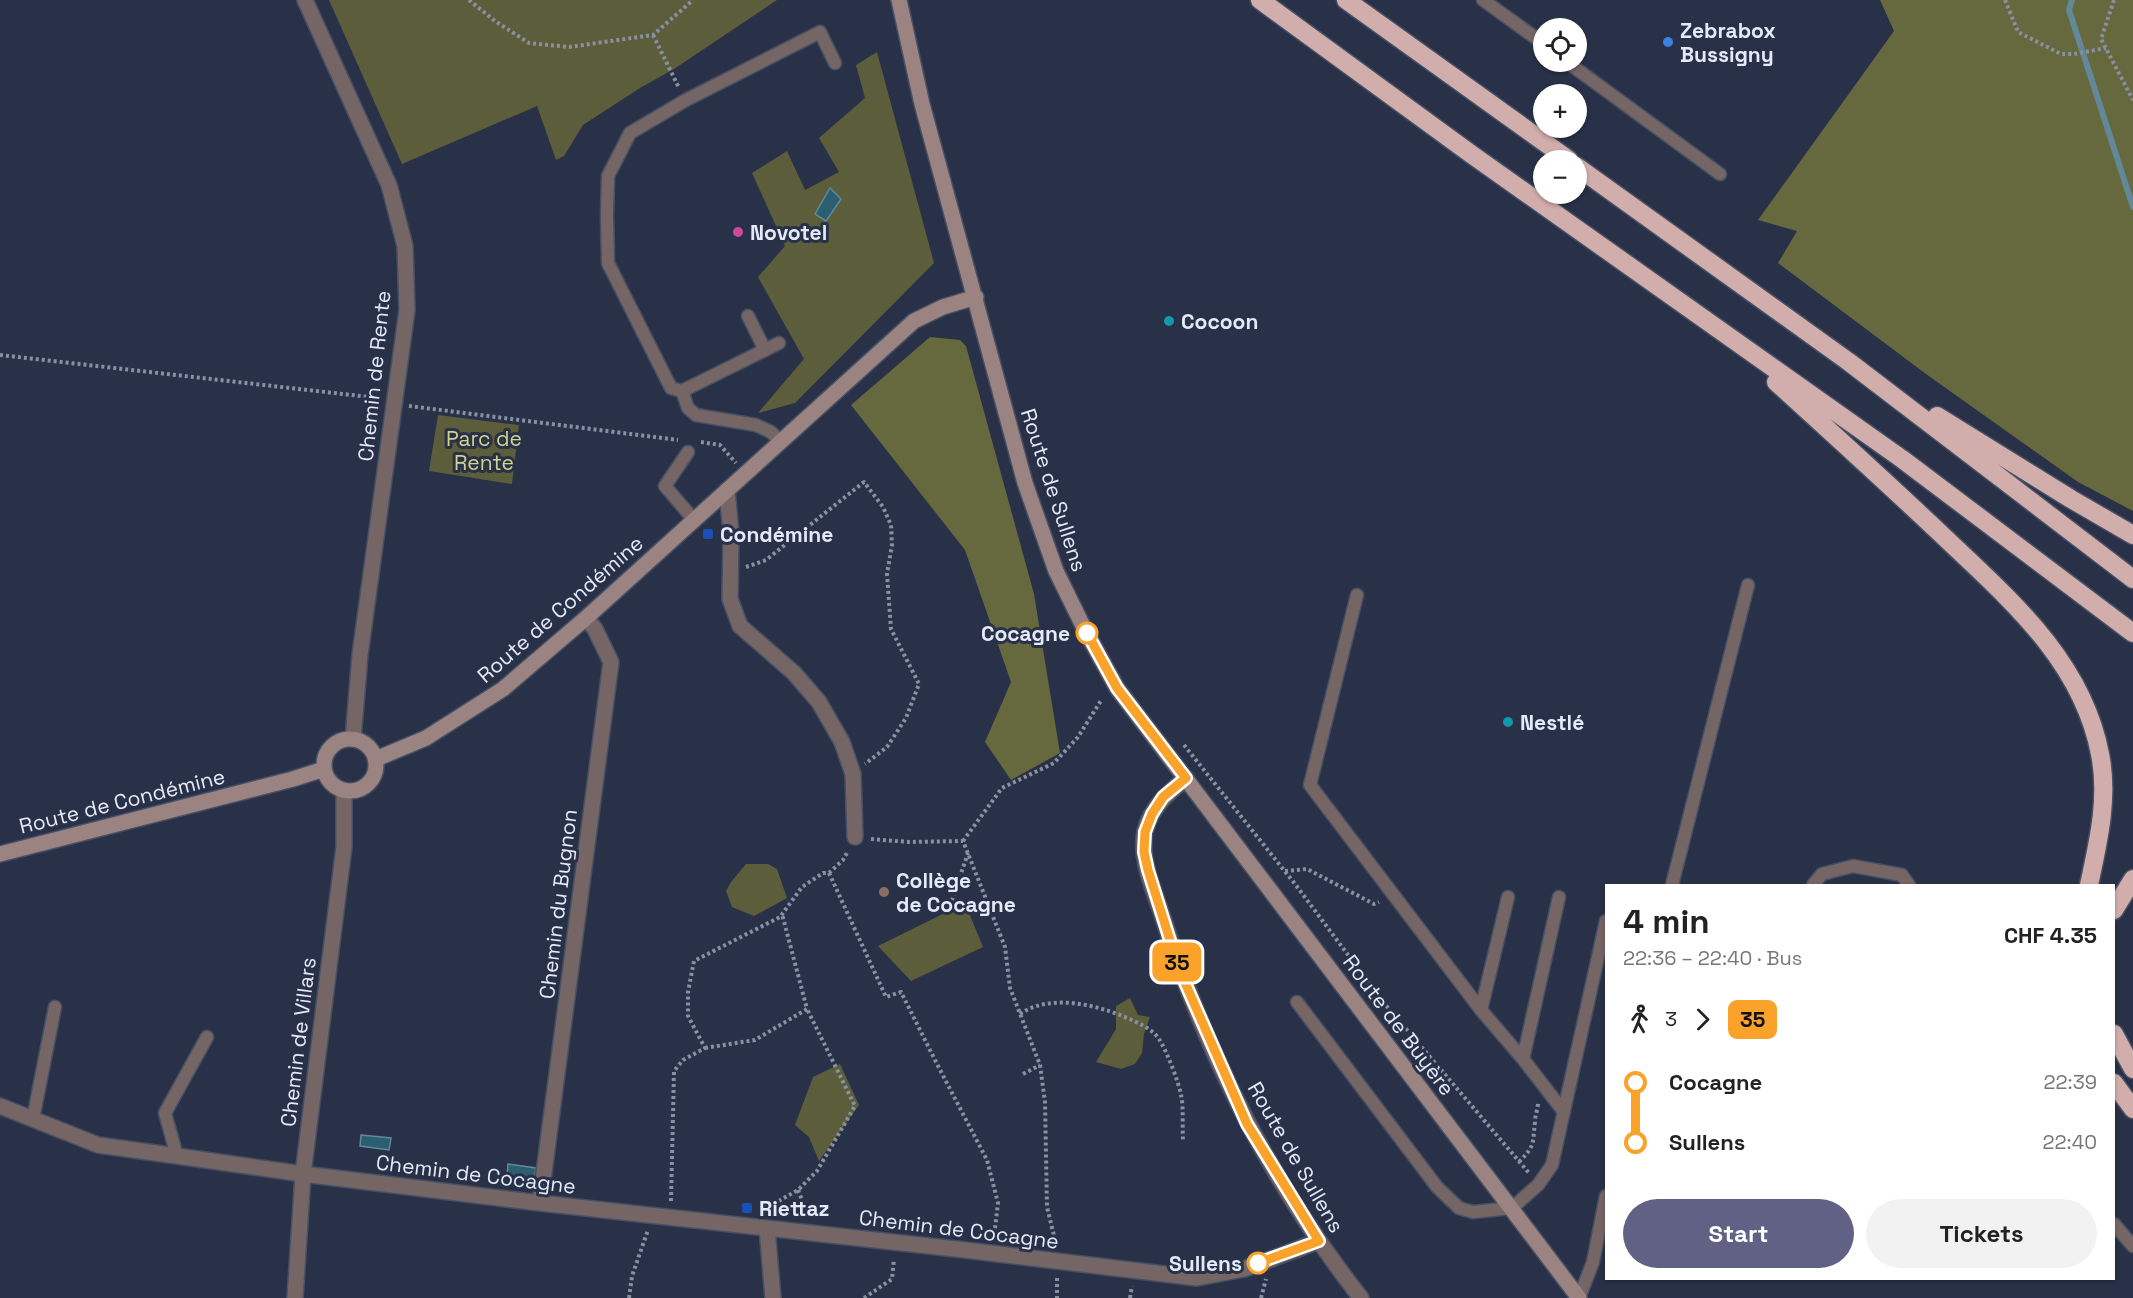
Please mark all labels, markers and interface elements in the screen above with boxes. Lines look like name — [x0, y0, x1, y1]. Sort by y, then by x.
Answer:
place label: Zebrabox Bussigny — [1680, 17, 1776, 68]
map controls — [1533, 18, 1587, 204]
button: locate — [1533, 18, 1587, 72]
marker: Zebrabox Bussigny — [1661, 35, 1675, 49]
button: + — [1533, 84, 1587, 138]
button: − — [1533, 150, 1587, 204]
place label: Novotel — [750, 219, 827, 246]
marker: Novotel — [731, 225, 745, 239]
street label: Chemin de Rente — [352, 289, 396, 463]
place label: Cocoon — [1181, 308, 1258, 335]
marker: Cocoon — [1162, 314, 1176, 328]
street label: Route de Sullens — [1015, 405, 1093, 575]
park label: Parc de Rente — [446, 425, 522, 476]
place label: Condémine — [720, 521, 833, 548]
marker: Condémine — [701, 527, 715, 541]
street label: Route de Condémine — [471, 529, 649, 689]
place label: Cocagne — [981, 620, 1070, 647]
marker: Cocagne — [1076, 622, 1098, 644]
place label: Nestlé — [1520, 709, 1584, 736]
marker: Nestlé — [1501, 715, 1515, 729]
street label: Route de Condémine — [16, 762, 228, 840]
street label: Chemin du Bugnon — [533, 808, 583, 1000]
place label: Collège de Cocagne — [896, 867, 1016, 918]
marker: Collège de Cocagne — [877, 885, 891, 899]
text: 4 min — [1623, 901, 1710, 943]
text: CHF 4.35 — [2004, 921, 2097, 949]
line badge: 35 — [1150, 942, 1204, 982]
text: 22:36 – 22:40 · Bus — [1623, 945, 1802, 971]
text: 35 — [1164, 949, 1190, 976]
street label: Route de Buyère — [1337, 949, 1461, 1101]
street label: Chemin de Villars — [274, 956, 322, 1128]
icon: walk — [1623, 1003, 1656, 1036]
icon: forward — [1686, 1003, 1719, 1036]
text: 3 — [1665, 1006, 1677, 1032]
text: 35 — [1740, 1006, 1765, 1033]
text: Cocagne — [1669, 1068, 1762, 1096]
text: 22:39 — [2044, 1069, 2097, 1095]
street label: Route de Sullens — [1242, 1077, 1350, 1237]
text: Sullens — [1669, 1128, 1745, 1156]
text: 22:40 — [2043, 1129, 2097, 1155]
street label: Chemin de Cocagne — [374, 1148, 578, 1200]
place label: Riettaz — [759, 1195, 829, 1222]
button: Start — [1623, 1199, 1854, 1268]
button: Tickets — [1866, 1199, 2097, 1268]
marker: Riettaz — [740, 1201, 754, 1215]
street label: Chemin de Cocagne — [857, 1203, 1061, 1255]
place label: Sullens — [1169, 1250, 1242, 1277]
marker: Sullens — [1247, 1252, 1269, 1274]

